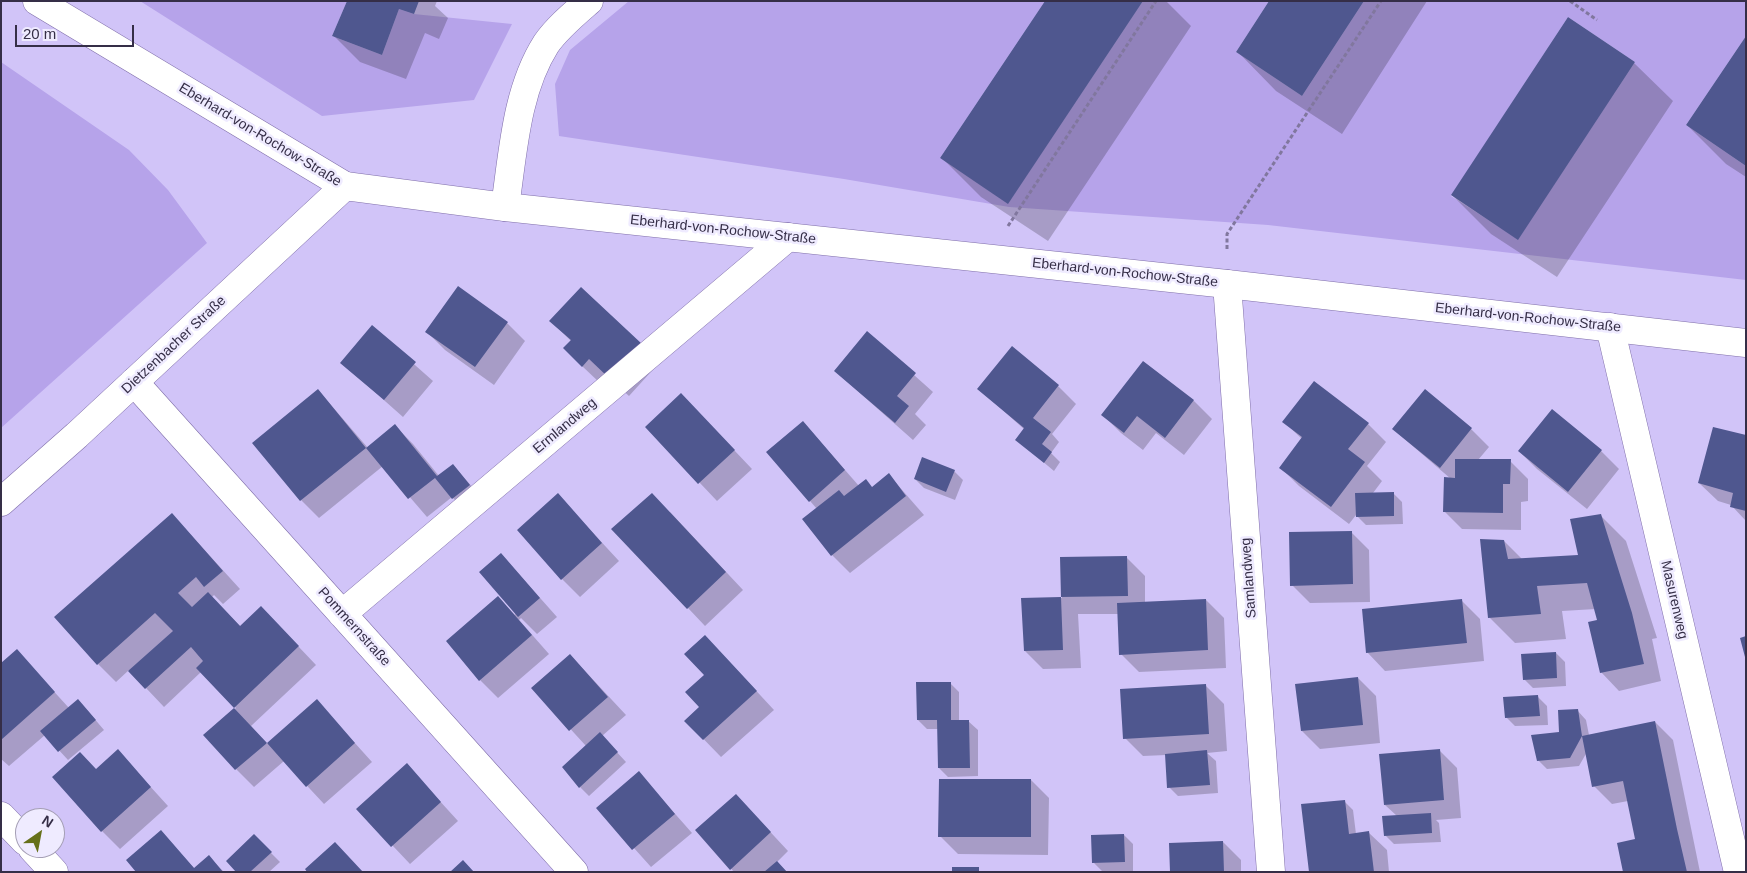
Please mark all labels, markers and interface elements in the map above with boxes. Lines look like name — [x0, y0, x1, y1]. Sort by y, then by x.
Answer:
scale bar — [18, 15, 136, 47]
text: 20 m — [23, 25, 56, 42]
street label: Eberhard-von-Rochow-Straße — [176, 80, 344, 190]
street label: Eberhard-von-Rochow-Straße — [629, 212, 817, 248]
street label: Eberhard-von-Rochow-Straße — [1031, 255, 1219, 291]
street label: Dietzenbacher Straße — [118, 292, 230, 398]
street label: Eberhard-von-Rochow-Straße — [1434, 300, 1622, 336]
street label: Ermlandweg — [530, 395, 600, 457]
street label: Samlandweg — [1238, 537, 1260, 619]
street label: Masurenweg — [1657, 559, 1691, 641]
street label: Pommernstraße — [314, 584, 394, 670]
north arrow — [15, 808, 65, 858]
text: N — [39, 812, 56, 831]

